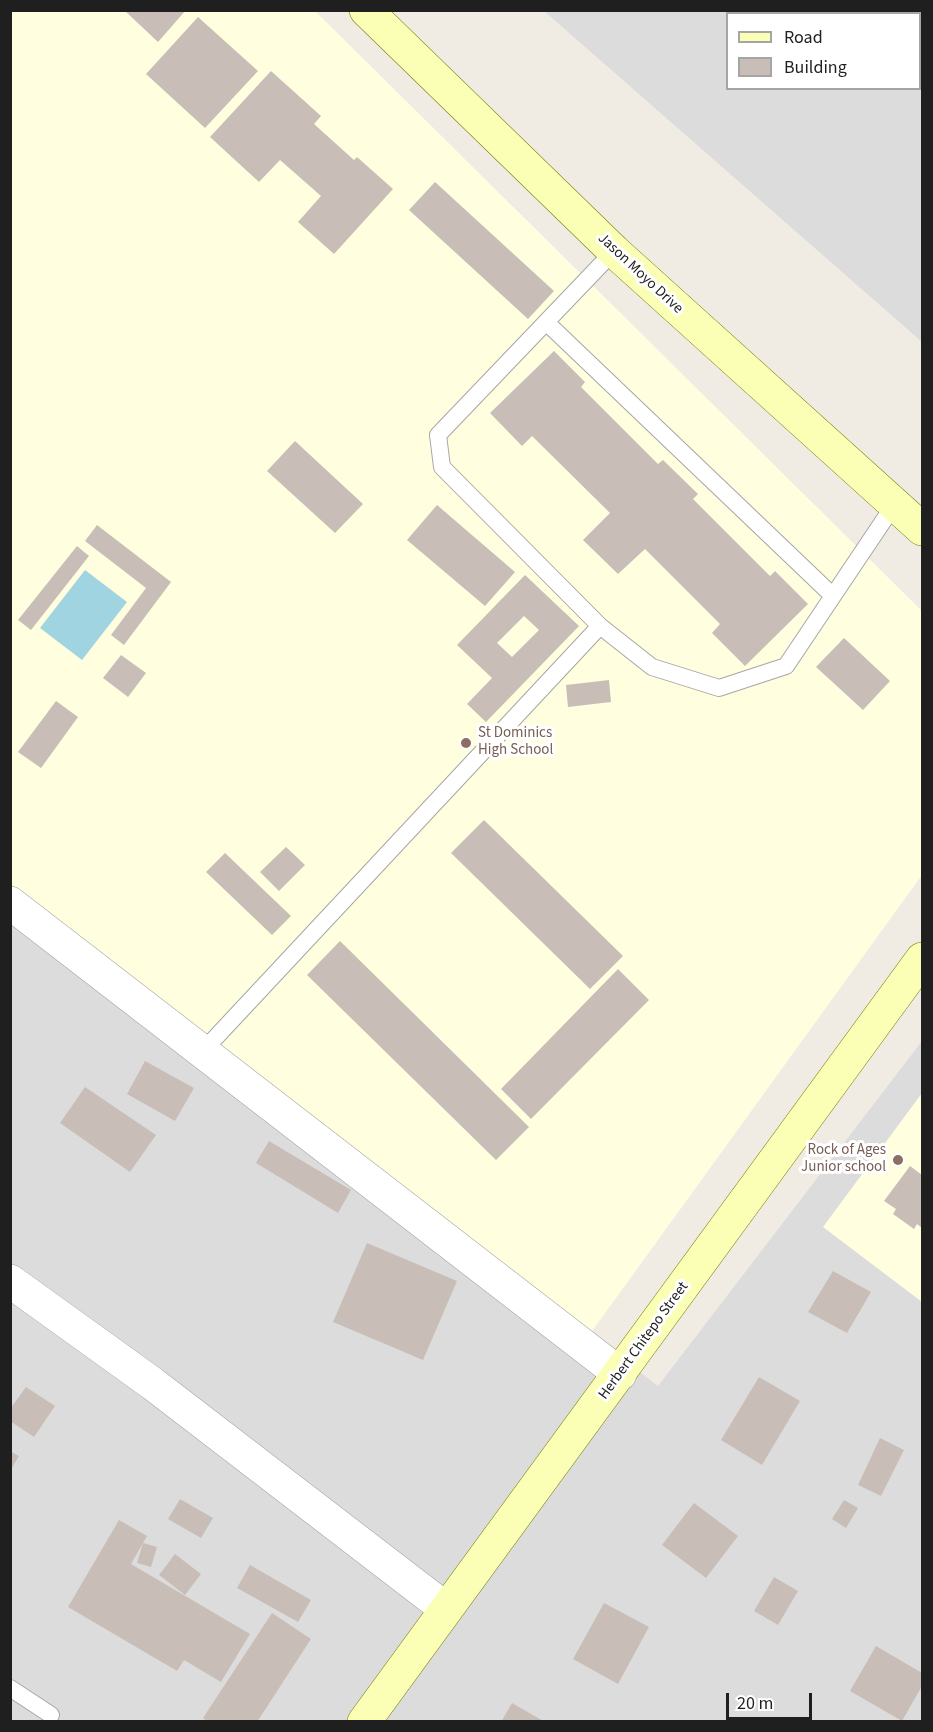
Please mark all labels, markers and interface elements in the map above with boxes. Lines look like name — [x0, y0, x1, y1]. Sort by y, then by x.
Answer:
legend — [726, 12, 921, 90]
text: Road — [784, 25, 823, 50]
text: Building — [784, 55, 847, 80]
street label: Jason Moyo Drive — [594, 230, 686, 318]
place label: St Dominics High School — [478, 725, 553, 760]
marker: St Dominics High School — [459, 736, 473, 750]
place label: Rock of Ages Junior school — [801, 1142, 886, 1177]
marker: Rock of Ages Junior school — [891, 1153, 905, 1167]
street label: Herbert Chitepo Street — [595, 1279, 693, 1403]
scale bar — [729, 1681, 814, 1719]
text: 20 m — [737, 1691, 773, 1716]

